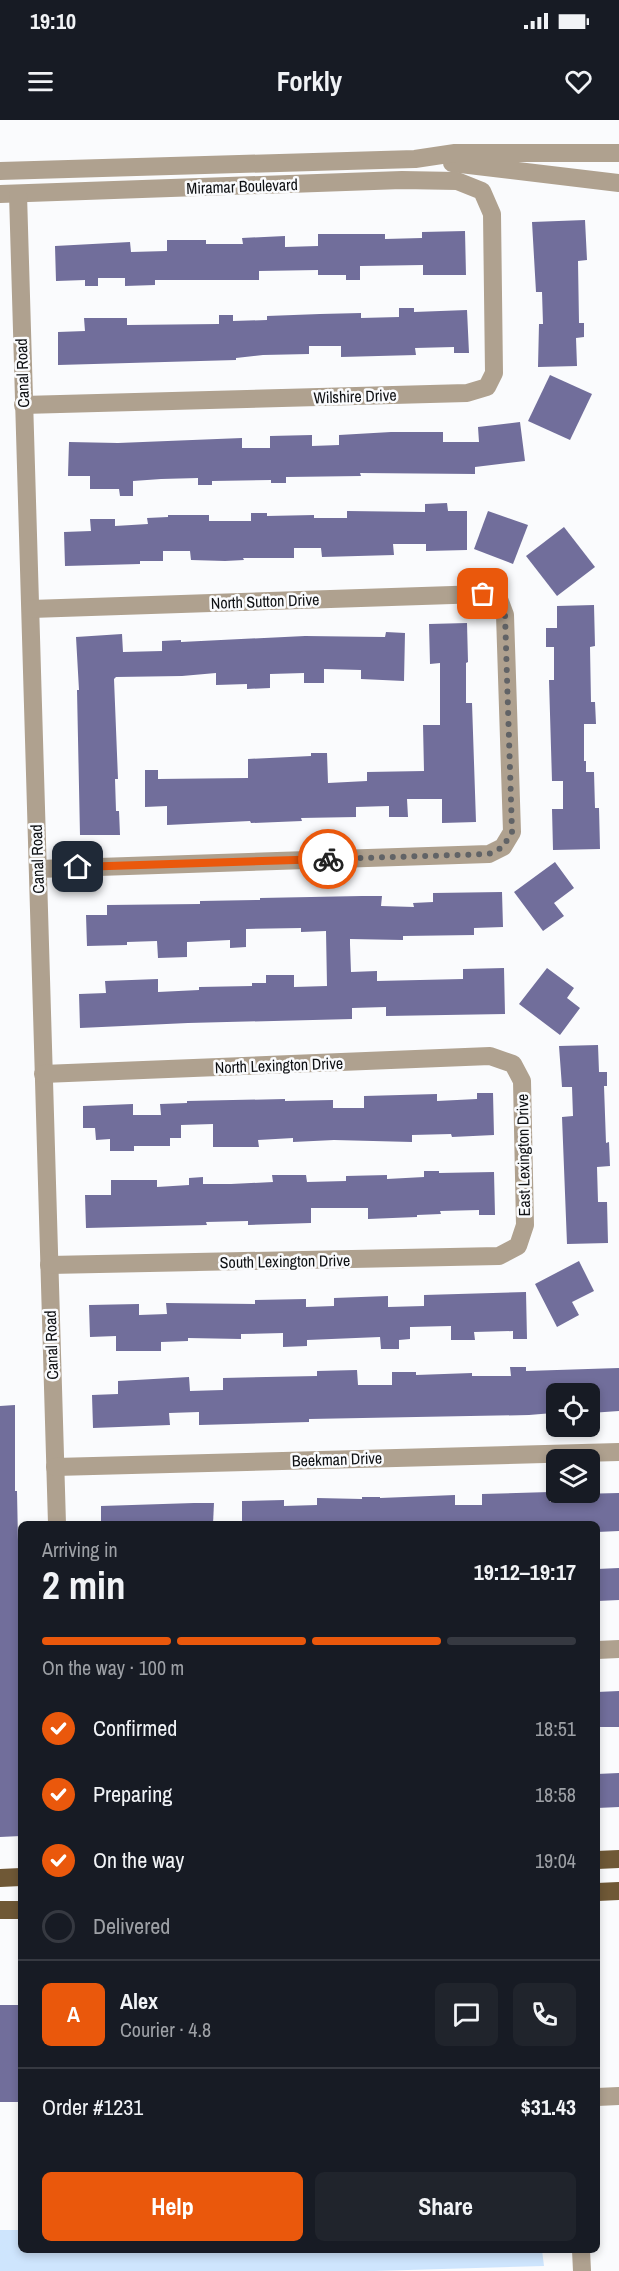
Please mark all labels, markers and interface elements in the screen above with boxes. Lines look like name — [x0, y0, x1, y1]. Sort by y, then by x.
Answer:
text: 19:10 — [30, 6, 76, 36]
text: Forkly — [277, 63, 342, 99]
icon: menu — [24, 65, 57, 98]
icon: heart — [562, 65, 595, 98]
street label: Miramar Boulevard — [186, 173, 298, 199]
street label: Canal Road — [10, 338, 34, 408]
street label: Wilshire Drive — [313, 384, 397, 408]
pin — [457, 568, 508, 619]
icon: bag — [466, 577, 499, 610]
street label: North Sutton Drive — [210, 588, 320, 614]
street label: Canal Road — [25, 824, 49, 894]
courier — [298, 829, 358, 889]
pin — [52, 841, 103, 892]
icon: bike — [312, 843, 345, 876]
icon: home — [61, 850, 94, 883]
street label: North Lexington Drive — [214, 1052, 344, 1078]
street label: East Lexington Drive — [511, 1094, 535, 1216]
street label: South Lexington Drive — [220, 1249, 350, 1273]
street label: Canal Road — [39, 1310, 63, 1380]
map controls — [546, 1383, 600, 1503]
button: locate — [546, 1383, 600, 1437]
street label: Beekman Drive — [291, 1446, 383, 1472]
button: layers — [546, 1449, 600, 1503]
text: Arriving in — [42, 1536, 118, 1563]
text: 19:12–19:17 — [474, 1557, 576, 1587]
text: 2 min — [42, 1559, 126, 1611]
text: On the way · 100 m — [42, 1654, 184, 1681]
icon: check — [42, 1712, 75, 1745]
text: Confirmed — [93, 1713, 177, 1743]
text: 18:51 — [535, 1715, 576, 1742]
icon: check — [42, 1778, 75, 1811]
text: Preparing — [93, 1779, 172, 1809]
text: 18:58 — [535, 1781, 576, 1808]
icon: check — [42, 1844, 75, 1877]
text: On the way — [93, 1845, 184, 1875]
text: 19:04 — [535, 1847, 576, 1874]
text: Delivered — [93, 1911, 170, 1941]
button: chat — [435, 1983, 498, 2046]
button: phone — [513, 1983, 576, 2046]
text: Alex — [120, 1986, 158, 2016]
text: A — [67, 1999, 80, 2029]
text: Courier · 4.8 — [120, 2016, 211, 2043]
text: Order #1231 — [42, 2092, 143, 2122]
text: $31.43 — [521, 2092, 576, 2122]
button: Help — [42, 2172, 303, 2241]
button: Share — [315, 2172, 576, 2241]

